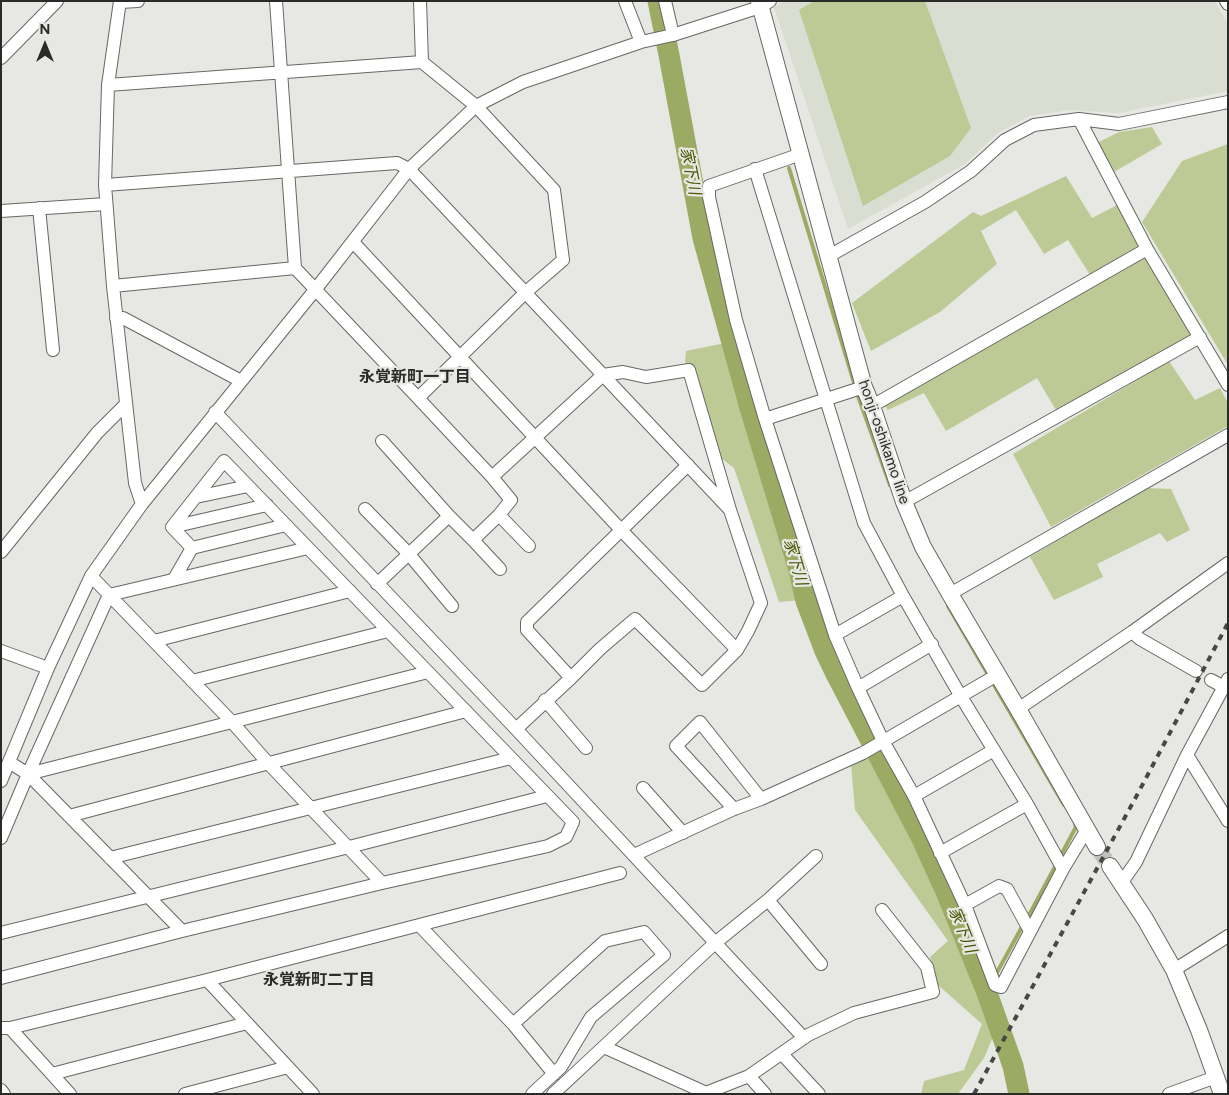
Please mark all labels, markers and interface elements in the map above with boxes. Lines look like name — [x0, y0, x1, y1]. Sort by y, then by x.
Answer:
north arrow — [20, 20, 70, 70]
text: N — [40, 21, 50, 38]
water label: 家下川 — [676, 146, 704, 196]
district label: 永覚新町一丁目 — [359, 367, 471, 387]
street label: honji-oshikamo line — [854, 378, 914, 506]
water label: 家下川 — [779, 536, 811, 588]
water label: 家下川 — [944, 904, 980, 956]
district label: 永覚新町二丁目 — [263, 970, 375, 990]

